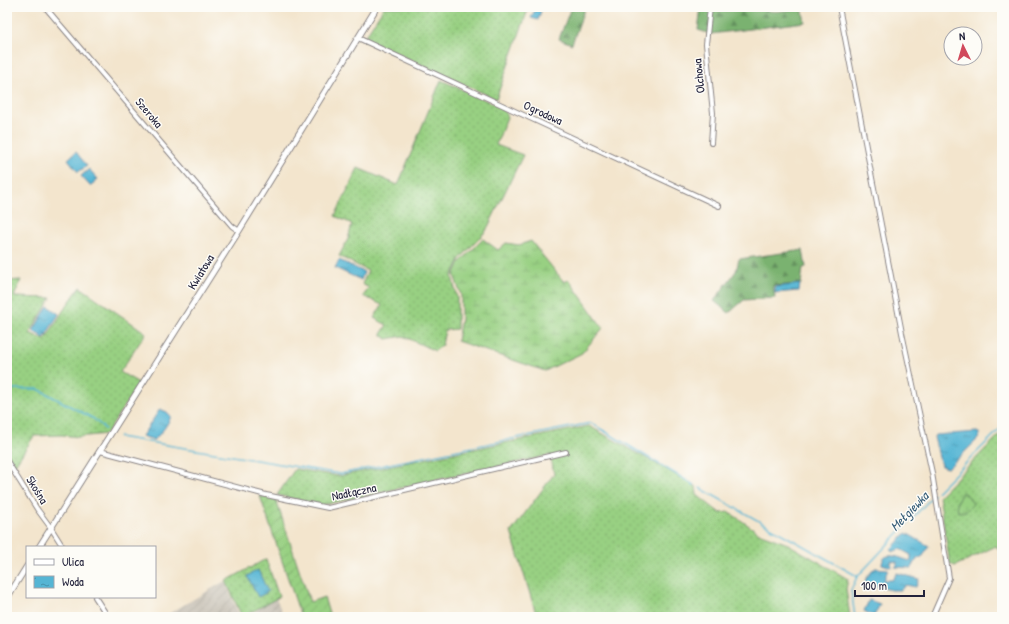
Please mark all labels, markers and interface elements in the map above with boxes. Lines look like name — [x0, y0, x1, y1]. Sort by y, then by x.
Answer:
north arrow — [943, 26, 983, 66]
text: N — [959, 29, 966, 43]
street label: Olchowa — [688, 58, 709, 94]
street label: Szeroka — [132, 94, 167, 132]
street label: Ogrodowa — [521, 96, 566, 129]
street label: Kwiatowa — [183, 251, 218, 293]
street label: Skośna — [22, 472, 53, 507]
street label: Nadłączna — [330, 478, 378, 504]
water label: Mełgiewka — [886, 486, 934, 535]
legend — [26, 546, 156, 598]
text: Ulica — [62, 553, 84, 570]
scale bar — [855, 572, 924, 598]
text: Woda — [62, 573, 84, 590]
text: 100 m — [861, 577, 887, 594]

